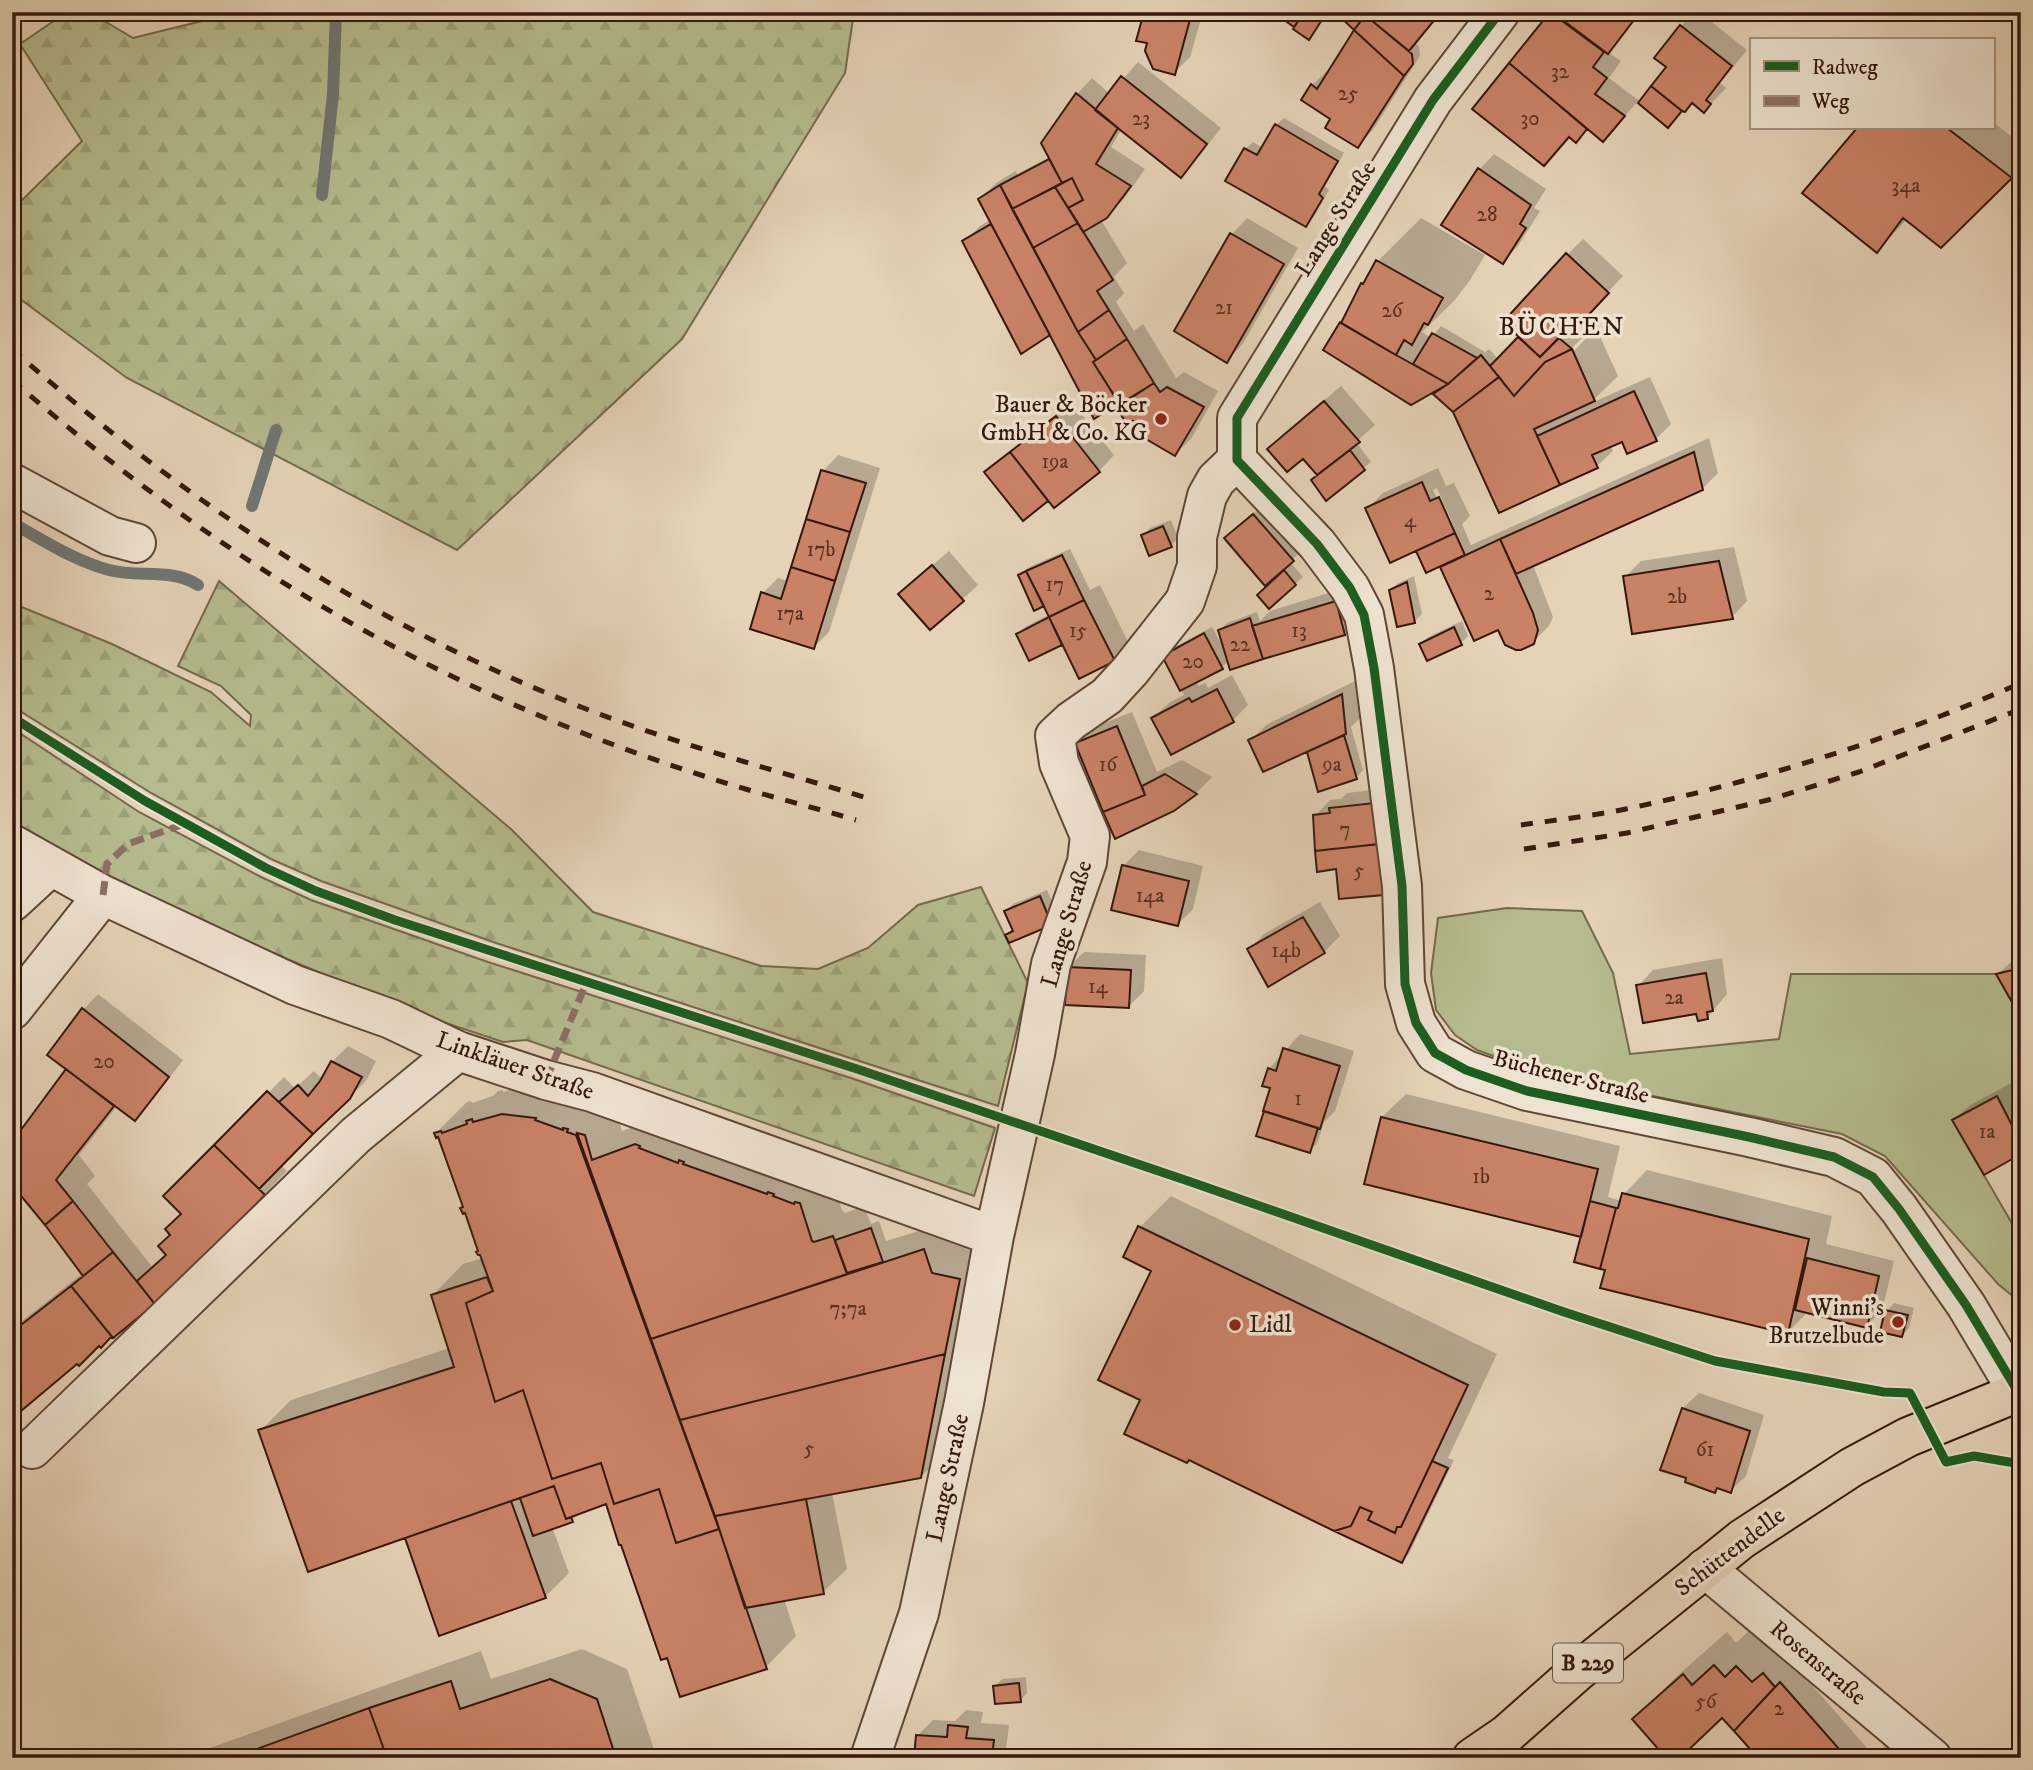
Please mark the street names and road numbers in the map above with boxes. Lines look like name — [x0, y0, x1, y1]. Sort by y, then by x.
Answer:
street label: Lange Straße — [1289, 156, 1383, 282]
street label: Lange Straße — [1035, 857, 1099, 991]
street label: Linkläuer Straße — [432, 1025, 598, 1107]
street label: Büchener Straße — [1490, 1043, 1652, 1111]
street label: Lange Straße — [920, 1411, 976, 1545]
street label: Schüttendelle — [1669, 1501, 1791, 1603]
street label: Rosenstraße — [1763, 1614, 1873, 1712]
road number: B 229 — [1553, 1644, 1623, 1682]

